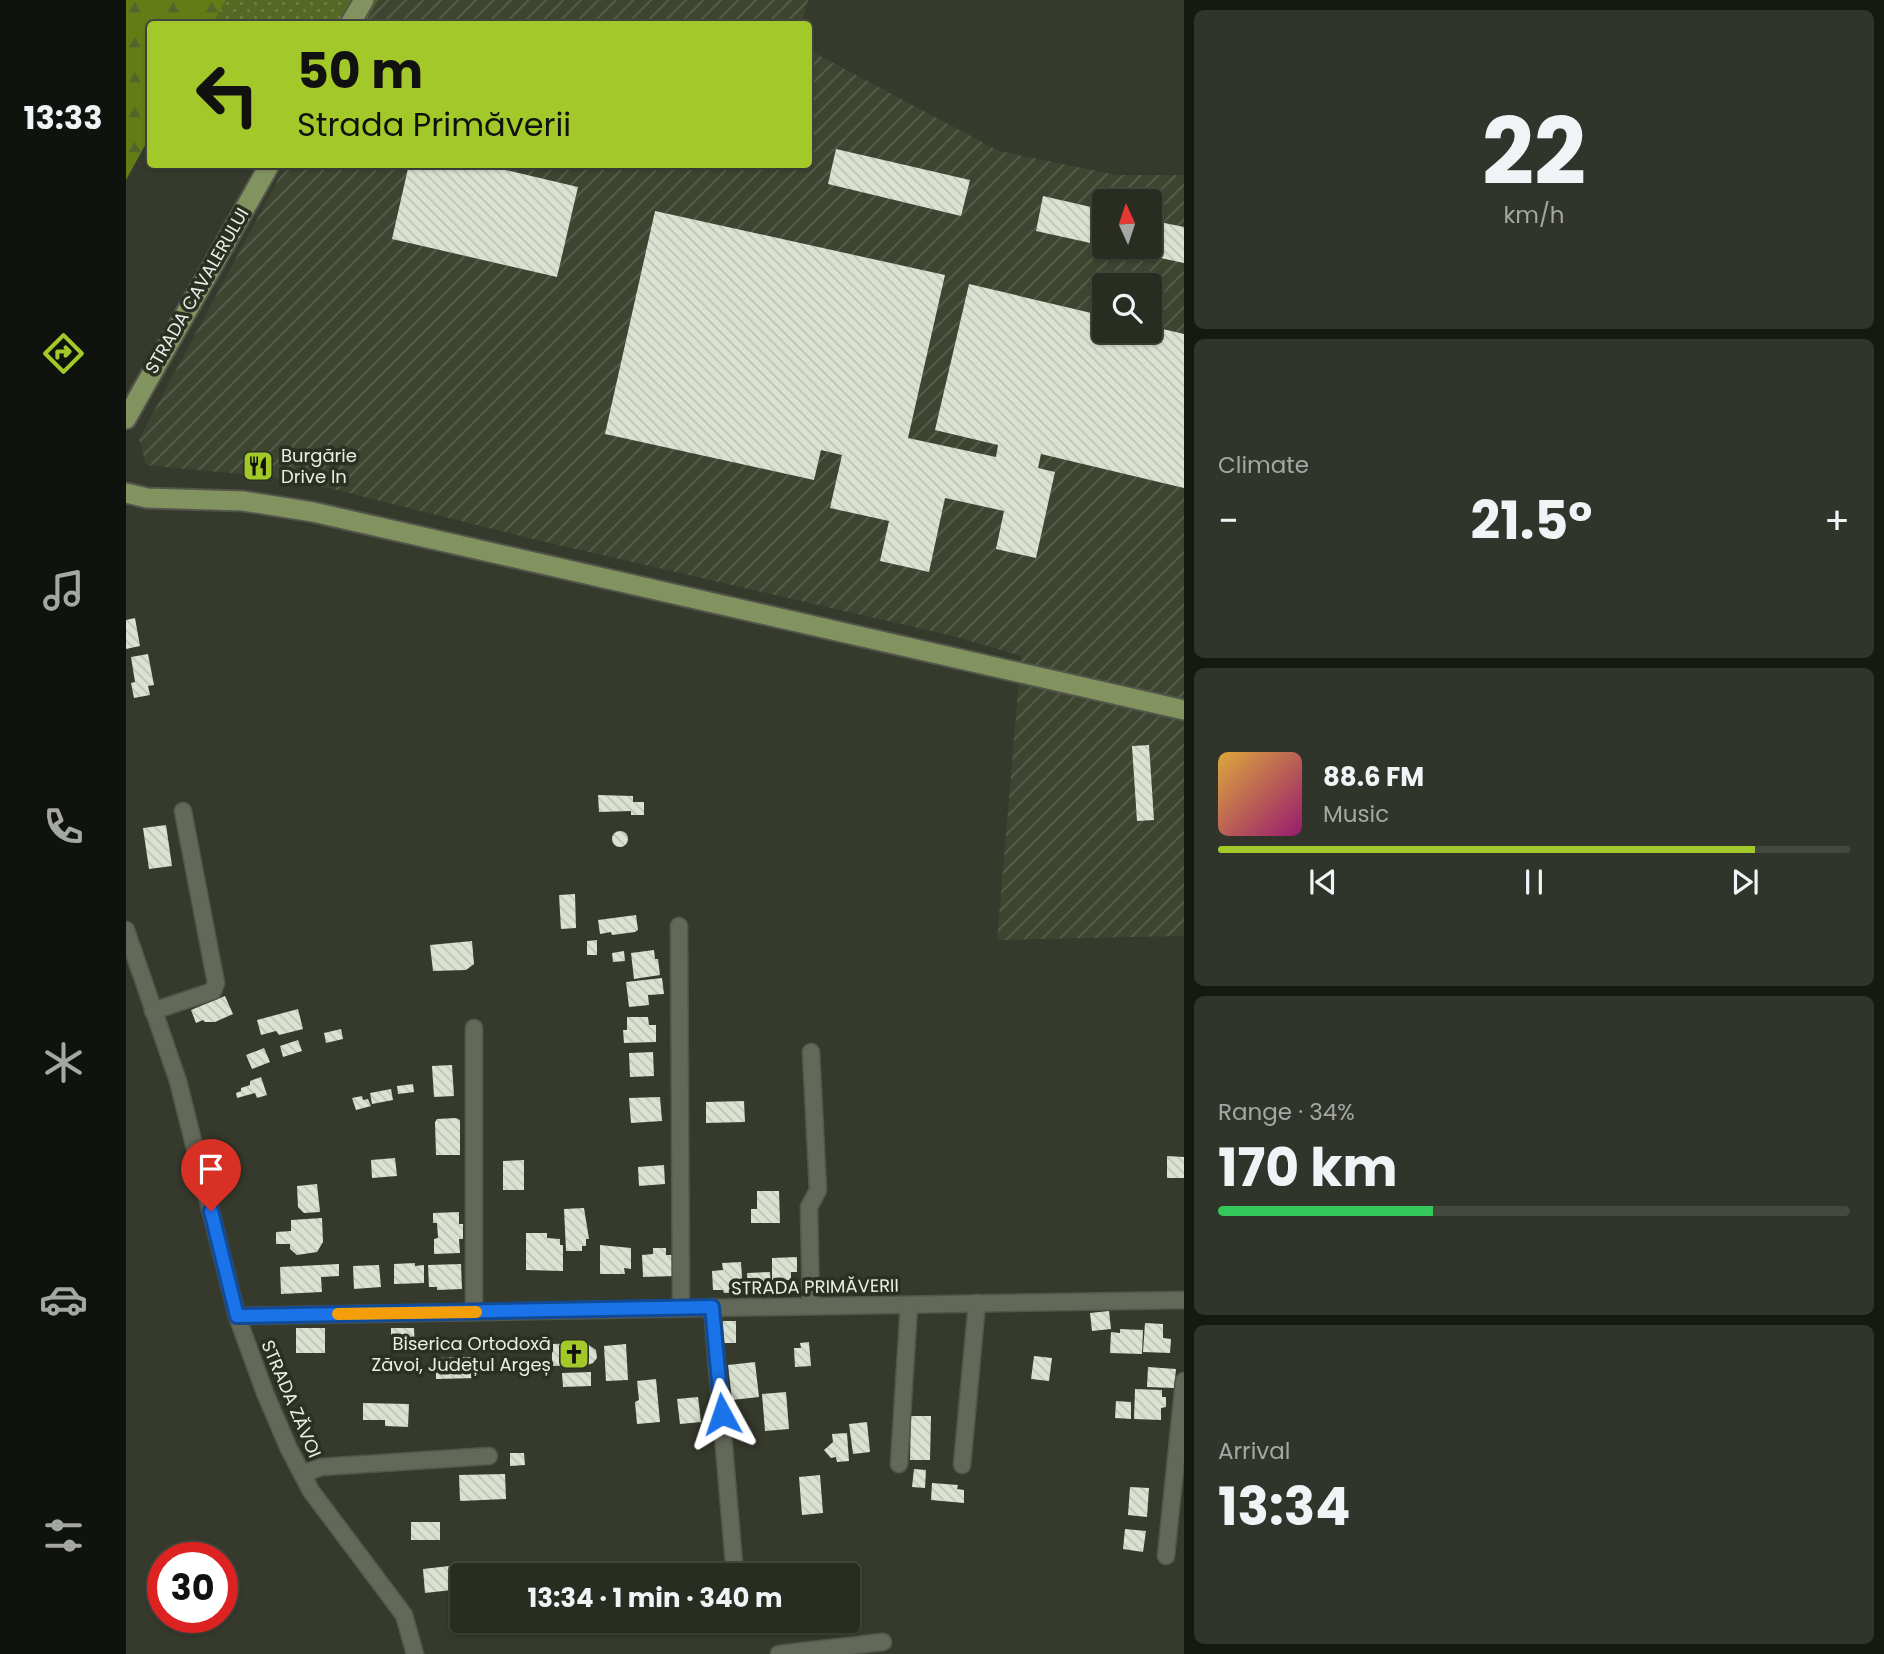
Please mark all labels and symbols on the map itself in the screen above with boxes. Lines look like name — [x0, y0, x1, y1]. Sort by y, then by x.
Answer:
north arrow — [1092, 189, 1162, 259]
street label: STRADA CAVALERULUI — [139, 203, 254, 378]
place label: Burgărie Drive In — [281, 443, 357, 489]
restaurant icon: Burgărie Drive In — [241, 449, 275, 483]
pin — [181, 1139, 241, 1211]
street label: STRADA PRIMĂVERII — [731, 1273, 899, 1300]
place label: Biserica Ortodoxă Zăvoi, Județul Argeș — [371, 1331, 551, 1377]
street label: STRADA ZĂVOI — [255, 1336, 328, 1462]
church icon: Biserica Ortodoxă Zăvoi, Județul Argeș — [557, 1337, 591, 1371]
position arrow — [685, 1377, 759, 1451]
speed limit sign: 30 — [147, 1542, 238, 1633]

